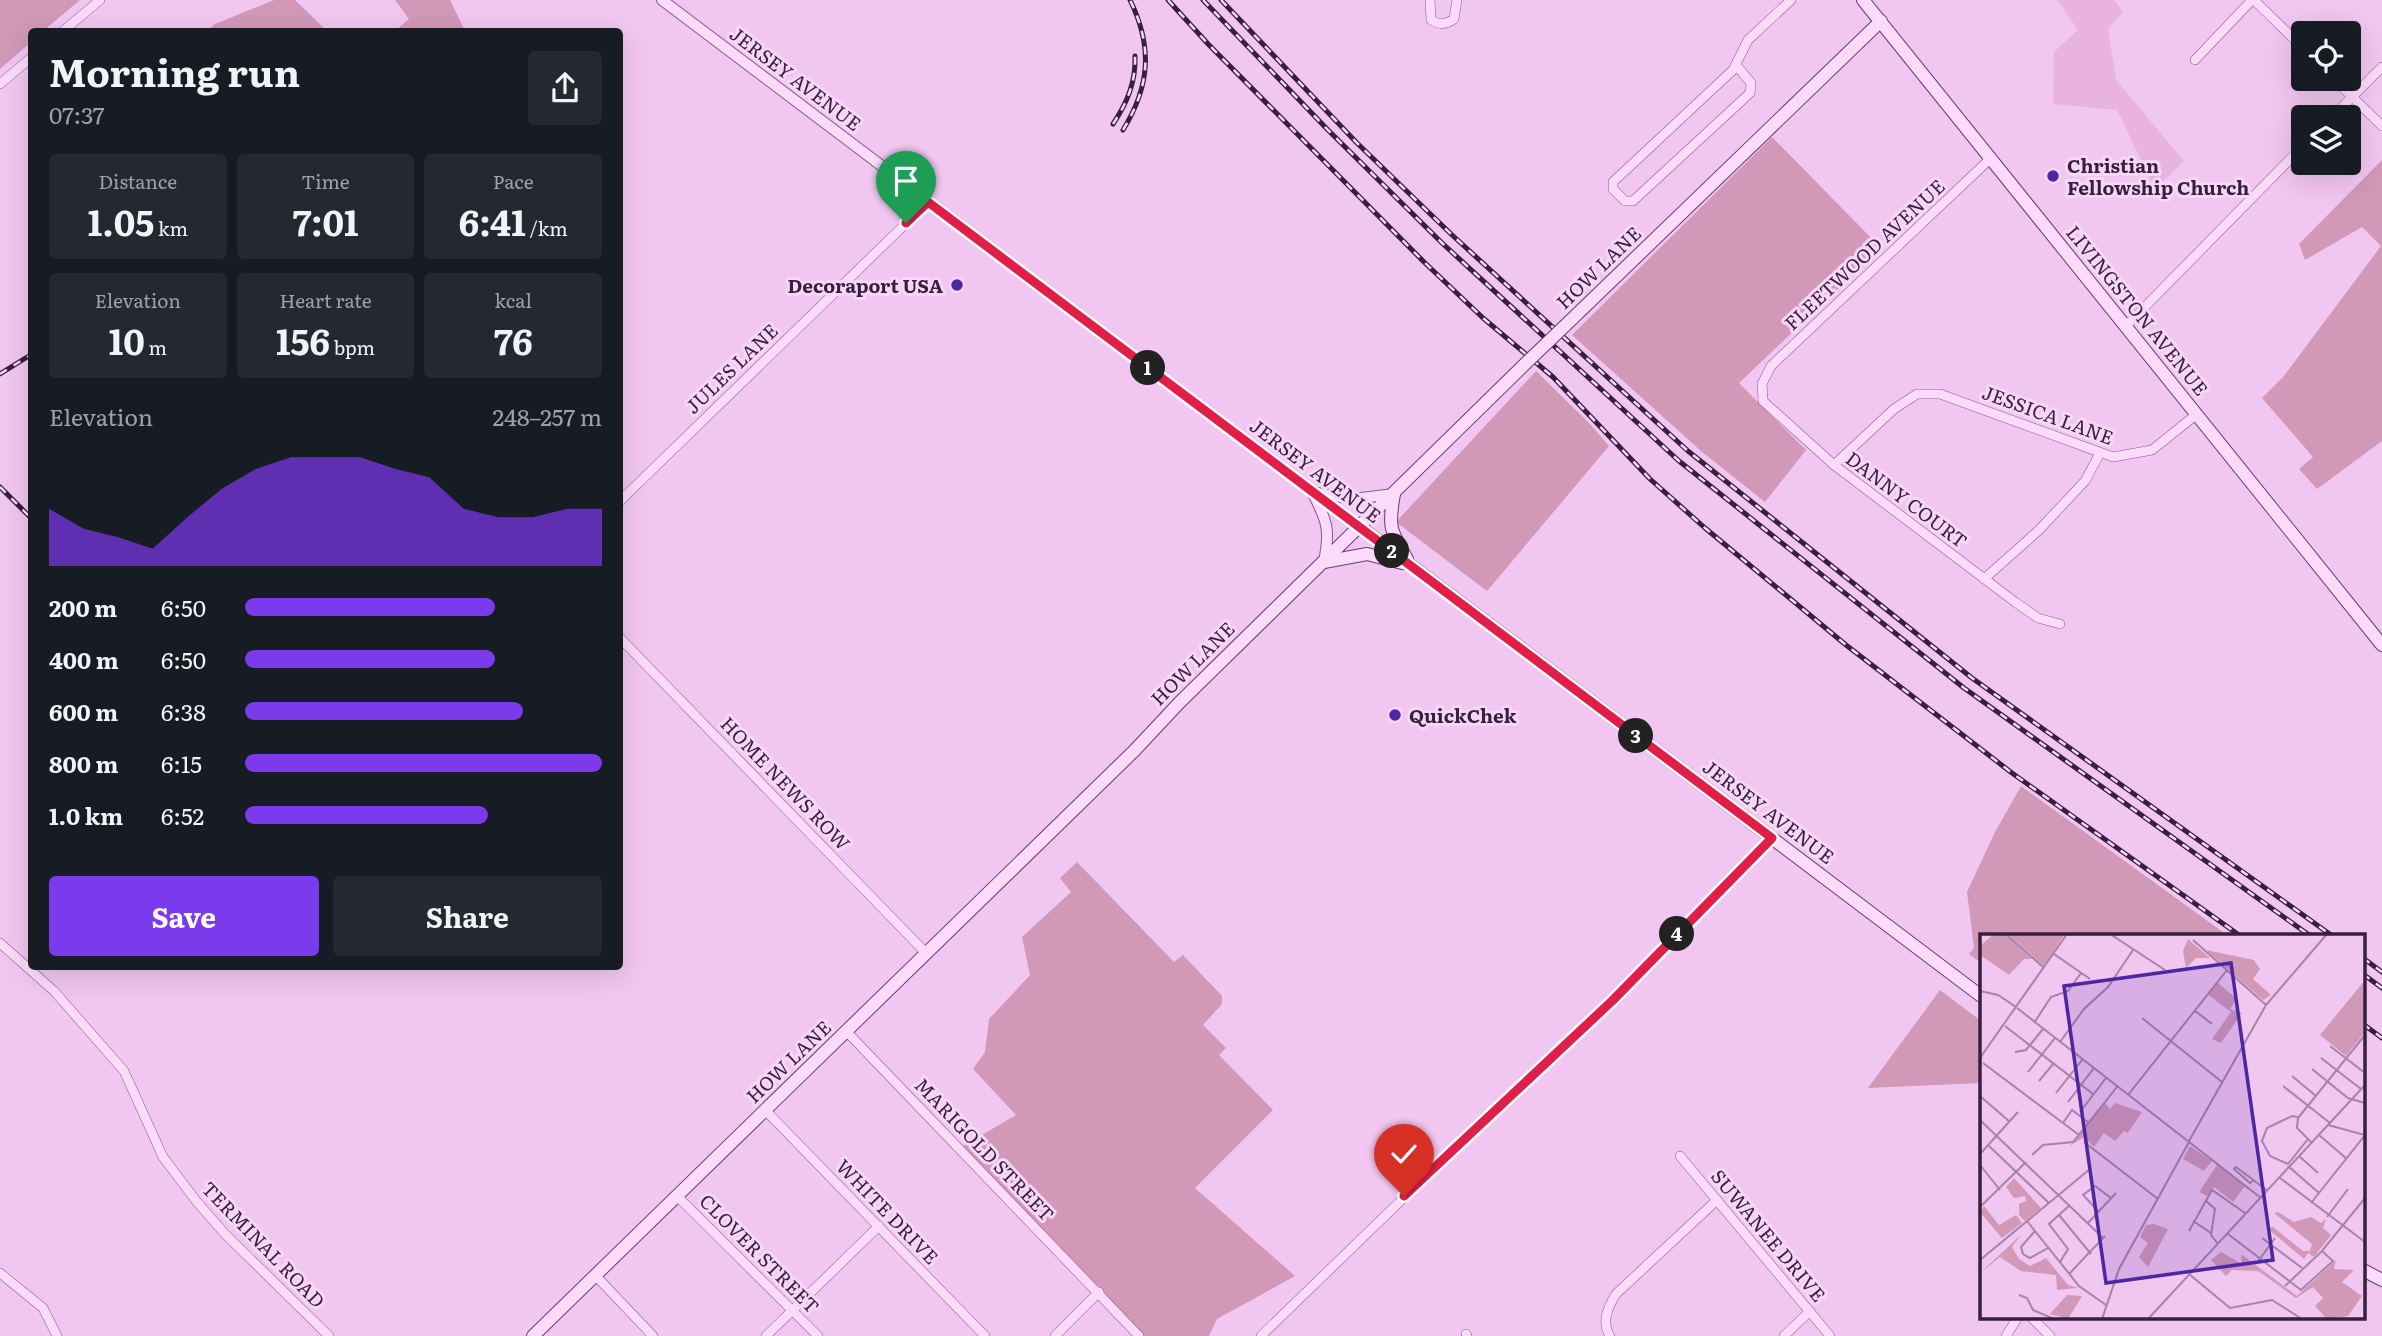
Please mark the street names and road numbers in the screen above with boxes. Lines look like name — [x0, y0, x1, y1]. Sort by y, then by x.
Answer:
street label: JERSEY AVENUE — [724, 19, 868, 137]
street label: FLEETWOOD AVENUE — [1778, 172, 1950, 336]
street label: HOW LANE — [1549, 219, 1647, 315]
street label: LIVINGSTON AVENUE — [2060, 219, 2216, 401]
street label: JULES LANE — [678, 316, 784, 420]
street label: JESSICA LANE — [1978, 377, 2118, 451]
street label: JERSEY AVENUE — [1244, 411, 1388, 529]
street label: DANNY COURT — [1840, 444, 1974, 554]
street label: HOW LANE — [1144, 615, 1240, 711]
street label: HOME NEWS ROW — [715, 710, 858, 856]
street label: JERSEY AVENUE — [1697, 752, 1841, 870]
street label: HOW LANE — [739, 1013, 837, 1109]
street label: MARIGOLD STREET — [909, 1071, 1061, 1227]
street label: WHITE DRIVE — [830, 1152, 946, 1270]
street label: SUWANEE DRIVE — [1705, 1163, 1833, 1307]
street label: TERMINAL ROAD — [196, 1174, 332, 1314]
street label: CLOVER STREET — [694, 1187, 826, 1319]

